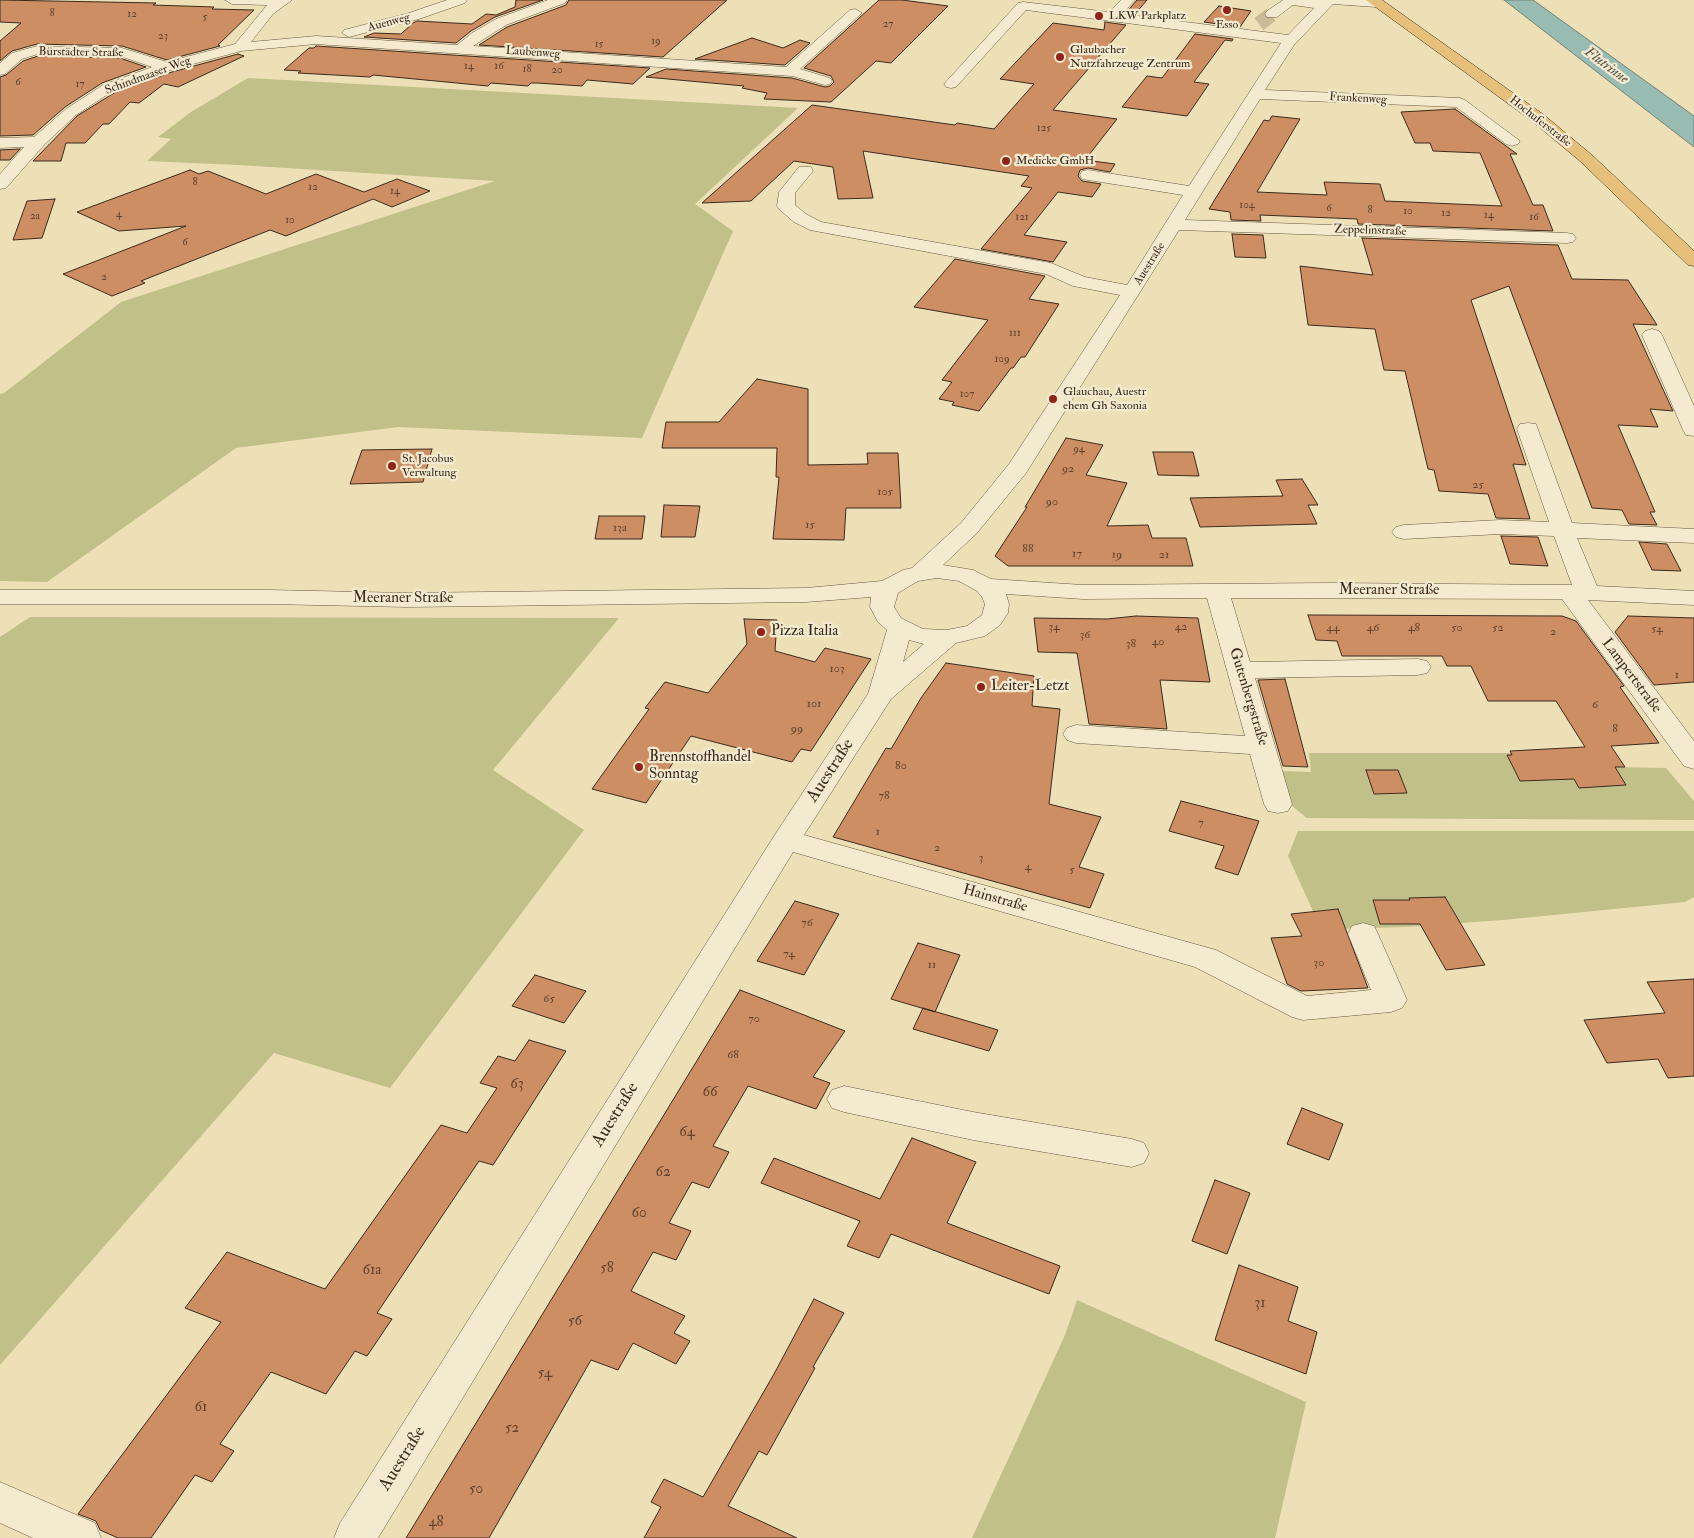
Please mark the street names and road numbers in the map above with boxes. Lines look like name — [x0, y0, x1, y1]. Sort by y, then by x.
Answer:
street label: Auenweg — [366, 10, 412, 36]
street label: Laubenweg — [505, 44, 561, 62]
street label: Bürstädter Straße — [39, 45, 123, 61]
street label: Schindmaaser Weg — [103, 54, 193, 98]
street label: Frankenweg — [1329, 90, 1387, 108]
street label: Hochuferstraße — [1506, 93, 1574, 151]
street label: Zeppelinstraße — [1334, 223, 1406, 239]
street label: Auestraße — [1131, 240, 1169, 288]
street label: Meeraner Straße — [1339, 582, 1439, 600]
street label: Meeraner Straße — [353, 590, 453, 608]
street label: Lampertstraße — [1597, 635, 1665, 717]
street label: Gutenbergstraße — [1225, 646, 1271, 748]
street label: Auestraße — [802, 735, 860, 807]
street label: Hainstraße — [961, 881, 1029, 917]
street label: Auestraße — [588, 1079, 644, 1151]
street label: Auestraße — [375, 1423, 431, 1495]

